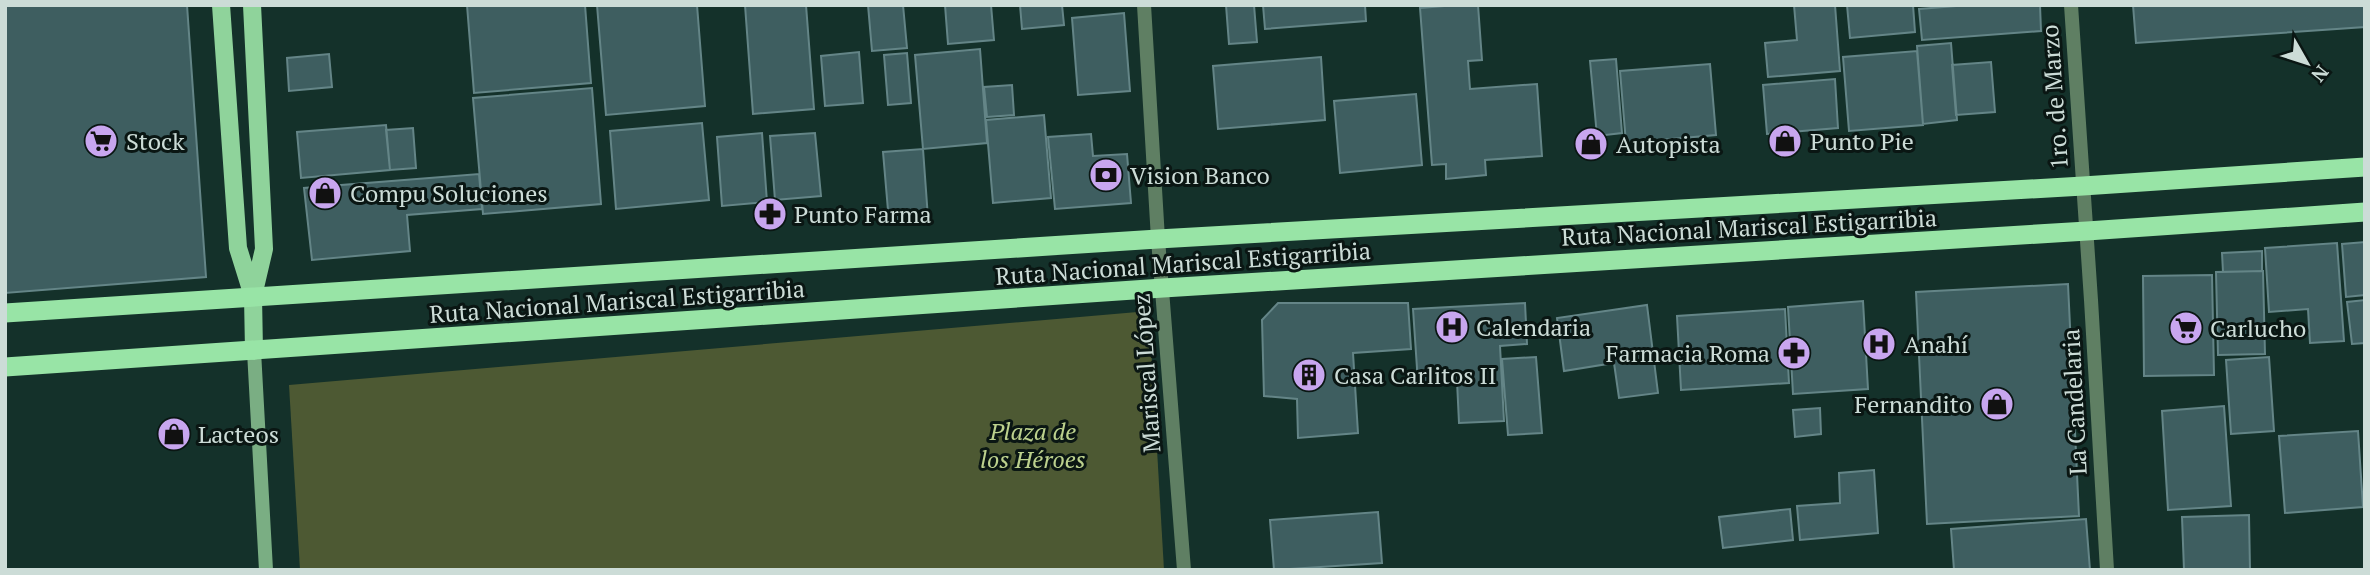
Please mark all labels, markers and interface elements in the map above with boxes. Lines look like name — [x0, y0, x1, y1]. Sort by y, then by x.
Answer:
street label: 1ro. de Marzo — [2033, 24, 2075, 170]
north arrow — [2272, 28, 2342, 98]
text: N — [2306, 61, 2335, 88]
supermarket icon: Stock — [82, 122, 120, 160]
shop icon: Punto Pie — [1766, 122, 1804, 160]
place label: Stock — [126, 125, 185, 157]
shop icon: Autopista — [1572, 125, 1610, 163]
place label: Punto Pie — [1810, 125, 1914, 157]
place label: Autopista — [1616, 128, 1721, 160]
bank icon: Vision Banco — [1087, 156, 1125, 194]
place label: Vision Banco — [1130, 159, 1270, 191]
shop icon: Compu Soluciones — [306, 174, 344, 212]
place label: Compu Soluciones — [350, 177, 548, 209]
pharmacy icon: Punto Farma — [751, 195, 789, 233]
place label: Punto Farma — [794, 198, 932, 230]
street label: Ruta Nacional Mariscal Estigarribia — [1560, 201, 1938, 253]
street label: Ruta Nacional Mariscal Estigarribia — [994, 234, 1372, 292]
street label: Ruta Nacional Mariscal Estigarribia — [428, 272, 806, 330]
street label: Mariscal López — [1124, 292, 1168, 454]
hospital icon: Calendaria — [1433, 308, 1471, 346]
supermarket icon: Carlucho — [2167, 309, 2205, 347]
place label: Calendaria — [1476, 311, 1591, 343]
place label: Carlucho — [2210, 312, 2306, 344]
hospital icon: Anahí — [1860, 325, 1898, 363]
place label: Anahí — [1904, 328, 1968, 360]
street label: La Candelaria — [2054, 328, 2094, 476]
pharmacy icon: Farmacia Roma — [1775, 334, 1813, 372]
place label: Farmacia Roma — [1605, 337, 1770, 369]
building icon: Casa Carlitos II — [1290, 356, 1328, 394]
place label: Casa Carlitos II — [1334, 359, 1496, 391]
shop icon: Fernandito — [1978, 385, 2016, 423]
place label: Fernandito — [1854, 388, 1972, 420]
shop icon: Lacteos — [155, 415, 193, 453]
park label: Plaza de los Héroes — [980, 415, 1086, 475]
place label: Lacteos — [198, 418, 279, 450]

